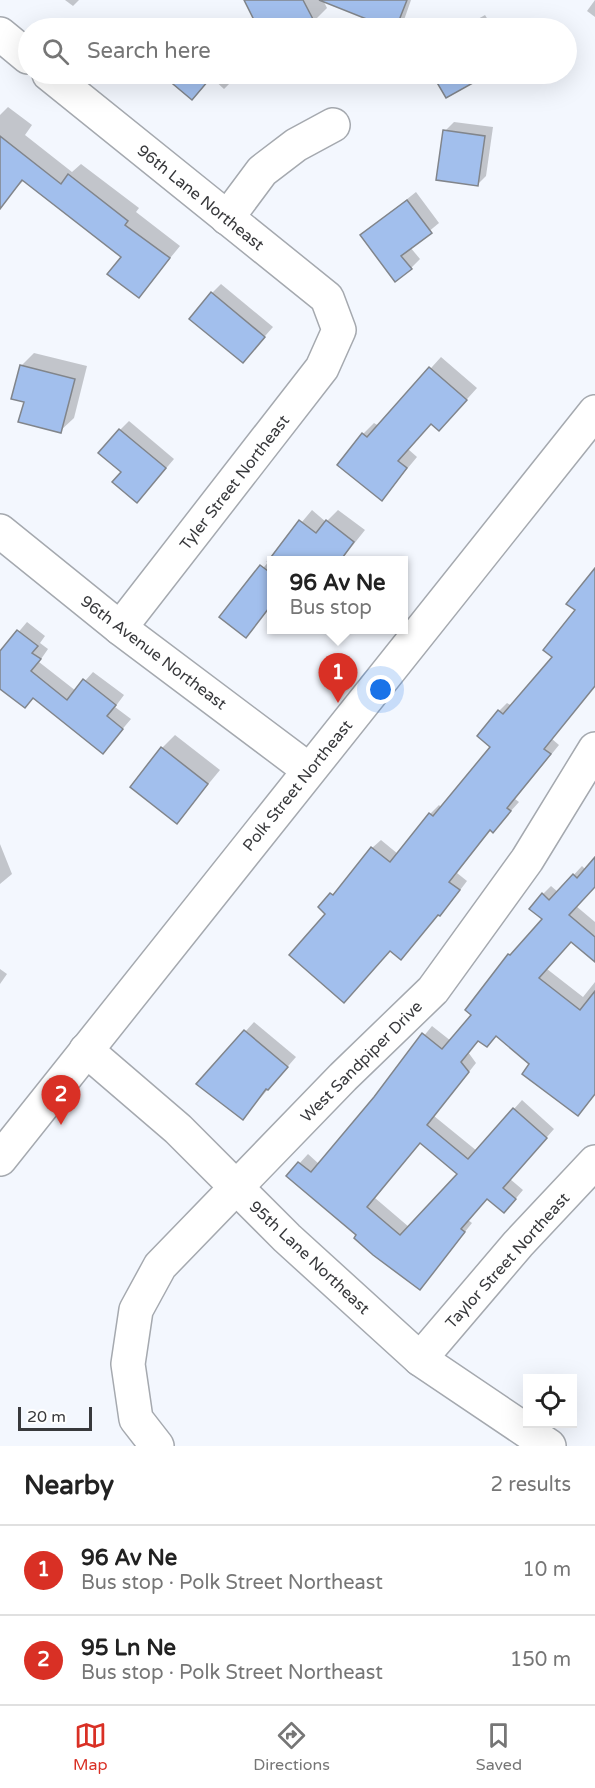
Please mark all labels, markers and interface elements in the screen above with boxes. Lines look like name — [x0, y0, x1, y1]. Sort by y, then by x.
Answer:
search box — [18, 18, 577, 84]
icon: search — [39, 35, 72, 68]
text: Search here — [87, 38, 211, 64]
street label: 96th Lane Northeast — [133, 140, 268, 255]
street label: Tyler Street Northeast — [176, 411, 294, 554]
popup — [267, 556, 408, 634]
text: 96 Av Ne — [289, 570, 386, 596]
street label: 96th Avenue Northeast — [76, 591, 230, 714]
text: Bus stop — [289, 596, 372, 620]
pin: 1 — [318, 654, 358, 703]
your location — [366, 675, 395, 704]
street label: Polk Street Northeast — [239, 716, 357, 855]
street label: West Sandpiper Drive — [297, 997, 427, 1127]
pin: 2 — [42, 1076, 80, 1125]
street label: Taylor Street Northeast — [441, 1189, 574, 1333]
street label: 95th Lane Northeast — [245, 1197, 374, 1319]
map controls — [523, 1374, 577, 1428]
button: locate — [523, 1374, 577, 1428]
scale bar — [18, 1404, 92, 1432]
text: 20 m — [27, 1407, 66, 1427]
text: Nearby — [24, 1470, 114, 1501]
text: 2 results — [491, 1473, 571, 1497]
text: 96 Av Ne — [81, 1545, 177, 1571]
text: 1 — [37, 1558, 50, 1582]
text: 10 m — [522, 1558, 571, 1582]
text: Bus stop · Polk Street Northeast — [81, 1571, 383, 1595]
text: 95 Ln Ne — [81, 1635, 176, 1661]
text: 2 — [37, 1648, 50, 1672]
text: 150 m — [510, 1648, 571, 1672]
text: Bus stop · Polk Street Northeast — [81, 1661, 383, 1685]
tab: Map — [73, 1719, 107, 1775]
tab: Directions — [253, 1719, 330, 1775]
tab: Saved — [476, 1719, 522, 1775]

